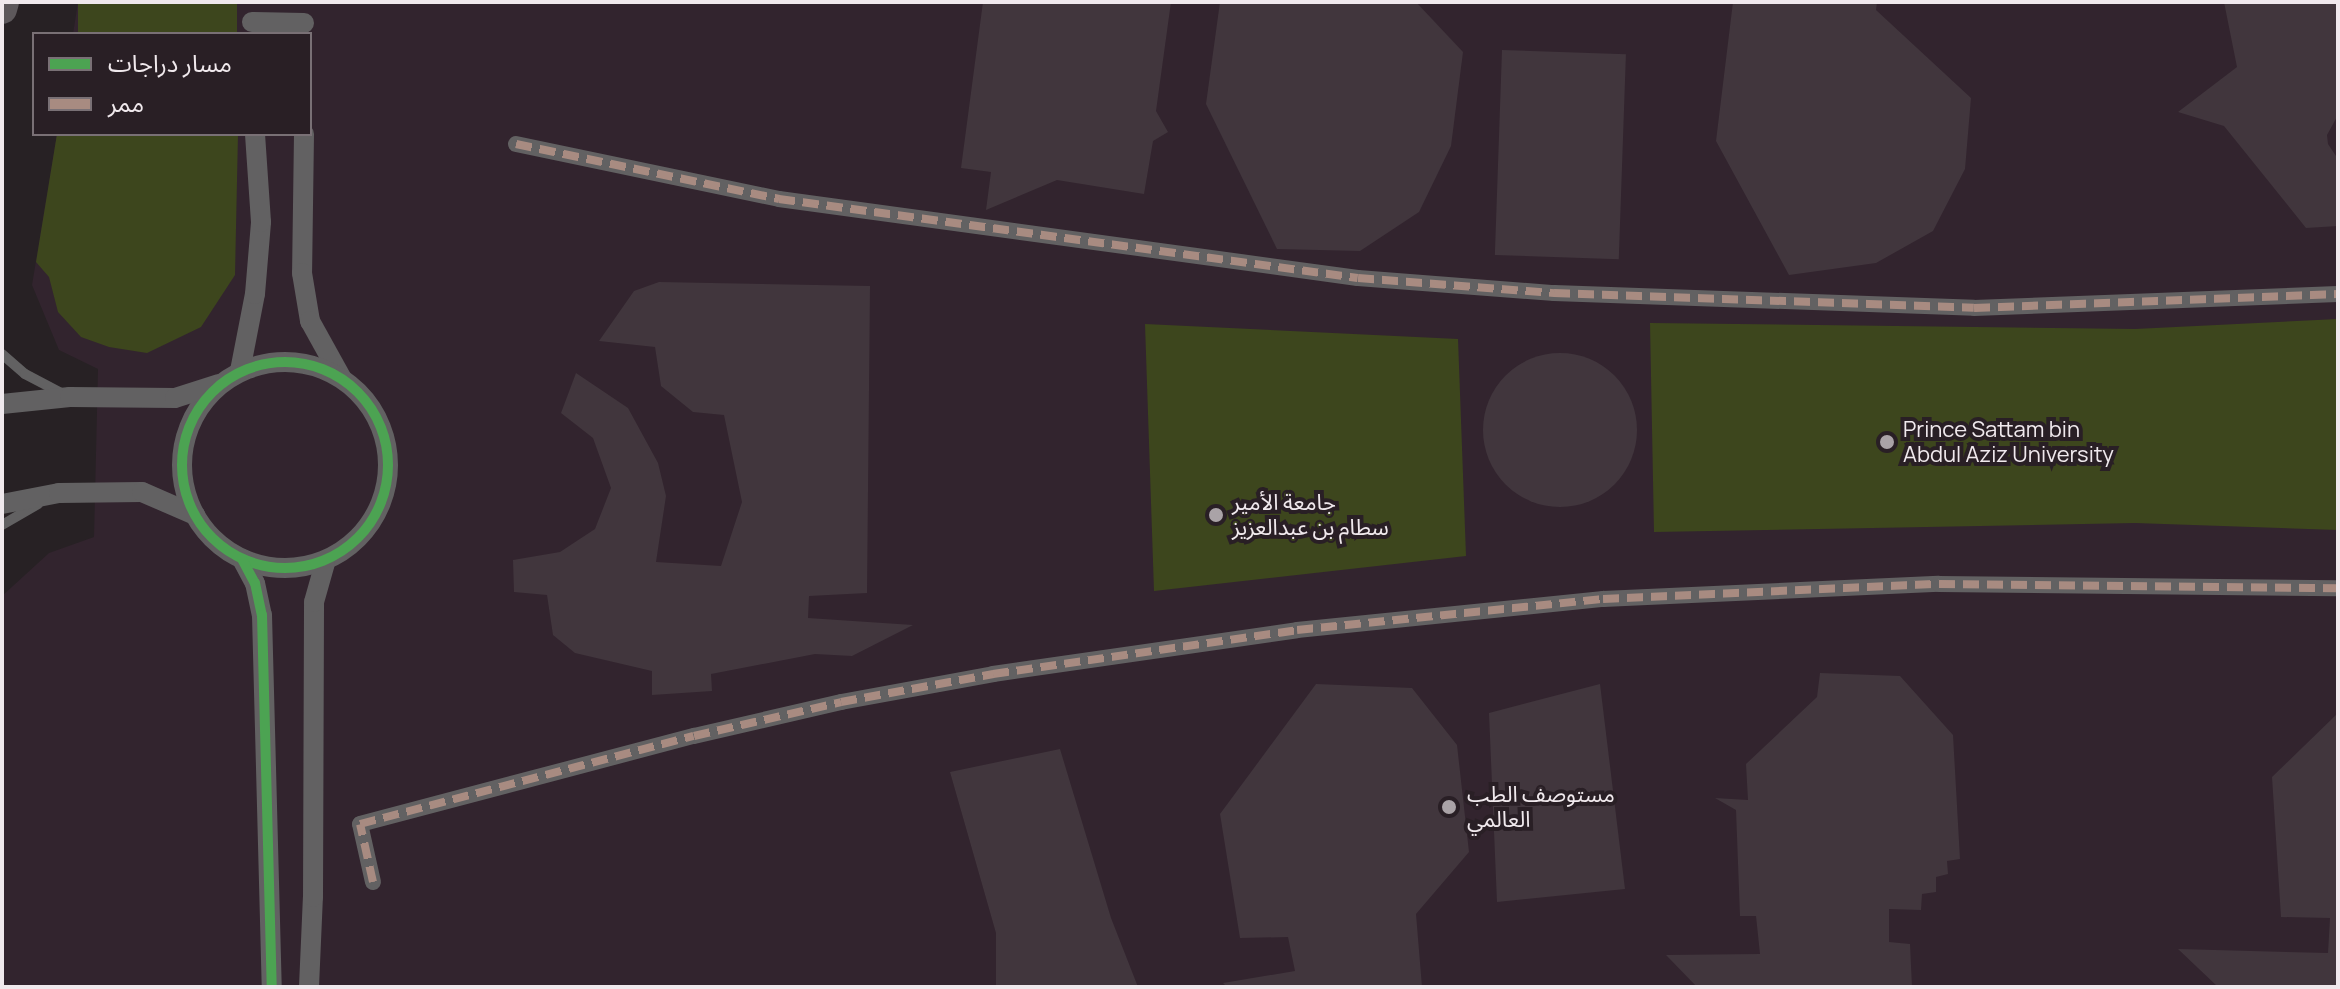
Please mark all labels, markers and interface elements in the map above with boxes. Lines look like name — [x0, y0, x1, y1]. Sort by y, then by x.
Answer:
legend — [32, 32, 312, 136]
text: مسار دراجات — [108, 46, 232, 79]
text: ممر — [108, 86, 144, 119]
place label: Prince Sattam bin Abdul Aziz University — [1903, 416, 2114, 468]
marker: Prince Sattam bin Abdul Aziz University — [1878, 433, 1896, 451]
place label: جامعة الأمير سطام بن عبدالعزيز — [1232, 489, 1389, 540]
marker: جامعة الأمير سطام بن عبدالعزيز — [1207, 506, 1225, 524]
place label: مستوصف الطب العالمي — [1467, 781, 1615, 832]
marker: مستوصف الطب العالمي — [1438, 796, 1460, 818]

